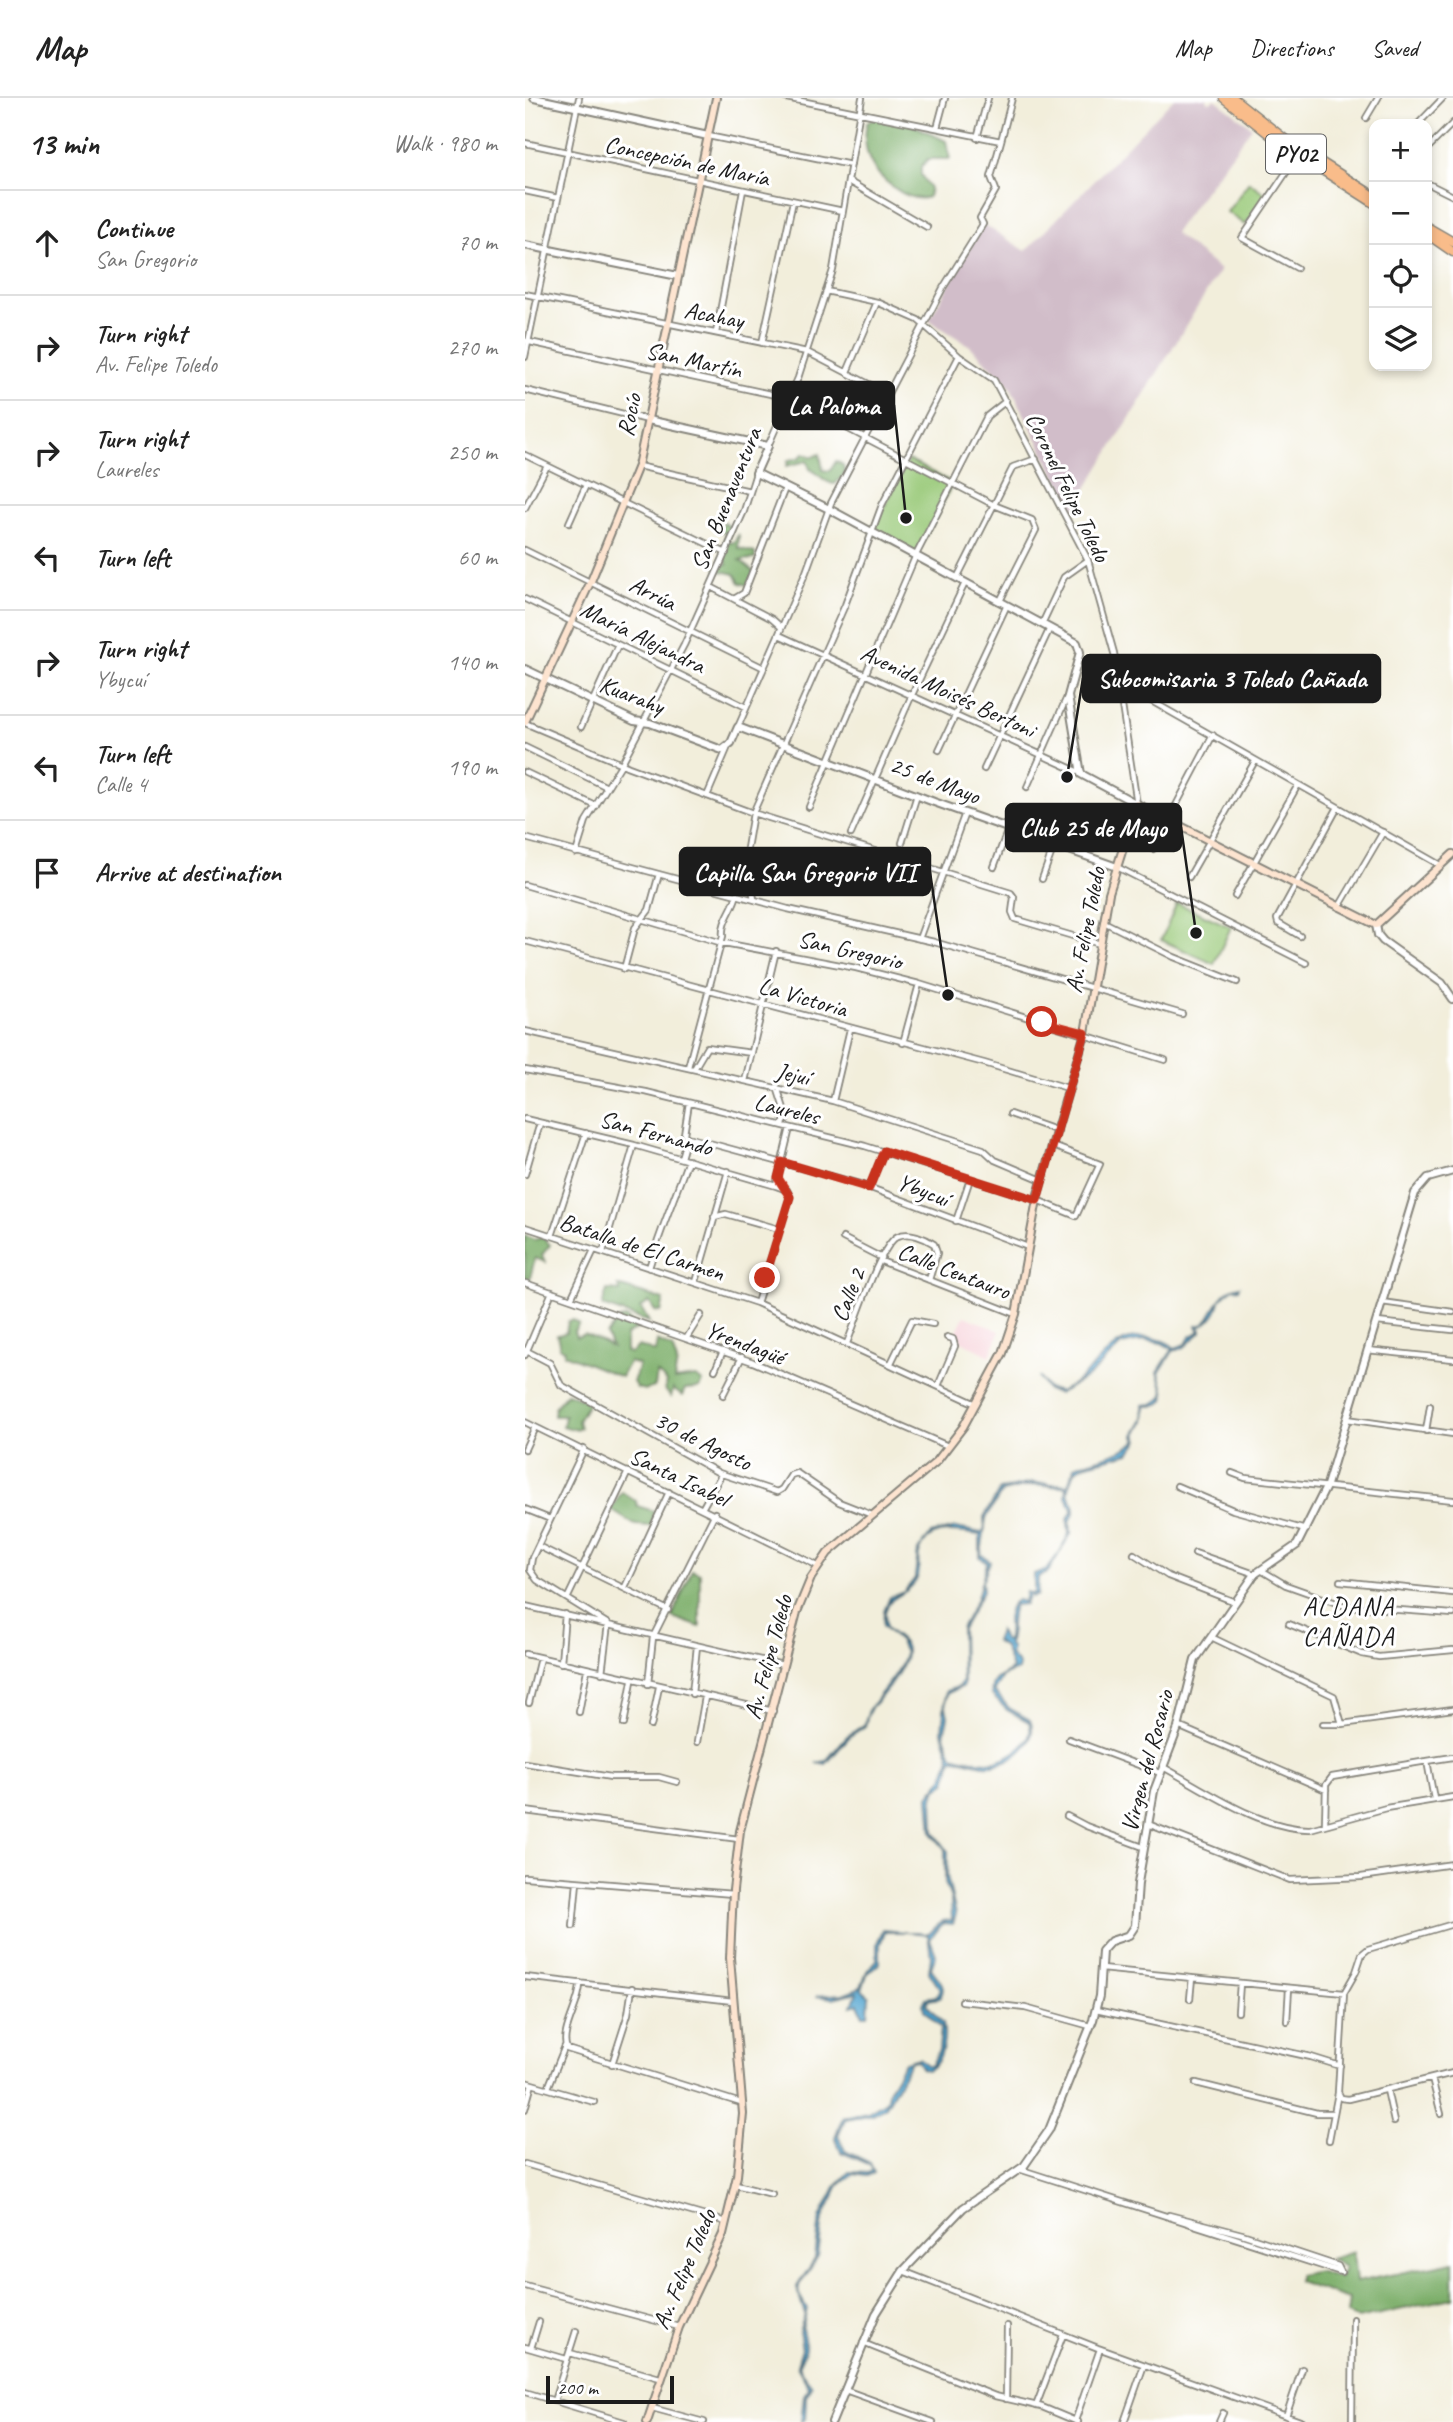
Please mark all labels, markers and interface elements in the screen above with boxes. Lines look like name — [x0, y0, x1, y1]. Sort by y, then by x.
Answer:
text: Map — [35, 27, 86, 69]
text: Map — [1175, 33, 1212, 63]
text: Directions — [1250, 33, 1333, 63]
text: Saved — [1371, 33, 1418, 63]
map controls — [1369, 119, 1432, 371]
button: + — [1369, 119, 1432, 182]
text: 13 min — [28, 125, 99, 163]
text: Walk · 980 m — [393, 129, 497, 158]
street label: Concepción de María — [602, 129, 774, 193]
road number: PY02 — [1266, 134, 1326, 174]
button: − — [1369, 182, 1432, 245]
text: Continue — [95, 212, 173, 245]
icon: ahead — [28, 224, 66, 262]
text: 70 m — [458, 228, 497, 257]
text: San Gregorio — [95, 245, 196, 274]
button: locate — [1369, 245, 1432, 308]
street label: Acahay — [682, 295, 748, 336]
button: layers — [1369, 308, 1432, 371]
text: Turn right — [95, 317, 186, 350]
icon: right — [28, 329, 66, 367]
text: 270 m — [448, 333, 497, 362]
street label: San Martín — [643, 335, 746, 385]
text: Av. Felipe Toledo — [95, 350, 217, 379]
callout: La Paloma — [773, 382, 894, 429]
text: La Paloma — [788, 389, 882, 422]
street label: Rocío — [610, 390, 648, 439]
street label: Coronel Felipe Toledo — [1019, 408, 1118, 568]
text: Turn right — [95, 422, 186, 455]
street label: San Buenaventura — [684, 422, 769, 575]
icon: right — [28, 434, 66, 472]
text: 250 m — [448, 438, 497, 467]
text: Laureles — [95, 455, 158, 484]
icon: left — [28, 539, 66, 577]
text: Turn left — [95, 541, 170, 574]
text: 60 m — [458, 543, 497, 572]
street label: Arrúa — [625, 569, 683, 618]
street label: María Alejandra — [576, 594, 712, 681]
text: Turn right — [95, 632, 186, 665]
street label: Avenida Moisés Bertoni — [856, 637, 1043, 746]
icon: right — [28, 644, 66, 682]
text: 140 m — [448, 648, 497, 677]
callout: Subcomisaria 3 Toledo Cañada — [1083, 655, 1380, 702]
text: Subcomisaria 3 Toledo Cañada — [1097, 662, 1369, 695]
text: Ybycuí — [95, 665, 146, 694]
street label: Kuarahy — [596, 669, 670, 722]
text: Turn left — [95, 737, 170, 770]
icon: left — [28, 749, 66, 787]
street label: 25 de Mayo — [886, 749, 986, 811]
text: 190 m — [448, 753, 497, 782]
text: Calle 4 — [95, 770, 147, 799]
callout: Club 25 de Mayo — [1006, 804, 1181, 851]
text: Club 25 de Mayo — [1019, 811, 1168, 844]
callout: Capilla San Gregorio VII — [680, 848, 930, 895]
icon: arrive — [28, 854, 66, 892]
text: Arrive at destination — [95, 856, 281, 889]
text: Capilla San Gregorio VII — [694, 856, 922, 889]
street label: Av. Felipe Toledo — [1058, 863, 1112, 995]
street label: San Gregorio — [795, 924, 907, 977]
street label: La Victoria — [755, 970, 852, 1024]
route start — [1026, 1006, 1057, 1037]
street label: Jejuí — [772, 1055, 817, 1093]
street label: Laureles — [751, 1086, 824, 1132]
street label: San Fernando — [596, 1104, 717, 1163]
street label: Ybycuí — [893, 1166, 957, 1215]
street label: Batalla de El Carmen — [556, 1206, 728, 1288]
street label: Calle Centauro — [893, 1236, 1016, 1307]
route end — [749, 1262, 780, 1293]
street label: Calle 2 — [824, 1262, 873, 1326]
street label: Yrendagüé — [701, 1314, 793, 1373]
street label: 30 de Agosto — [650, 1405, 758, 1478]
street label: Santa Isabel — [625, 1440, 737, 1515]
street label: Av. Felipe Toledo — [737, 1590, 799, 1722]
district label: ALDANA CAÑADA — [1303, 1590, 1395, 1653]
street label: Virgen del Rosario — [1114, 1685, 1181, 1835]
street label: Av. Felipe Toledo — [645, 2203, 723, 2333]
scale bar — [546, 2373, 674, 2405]
text: 200 m — [557, 2376, 598, 2400]

